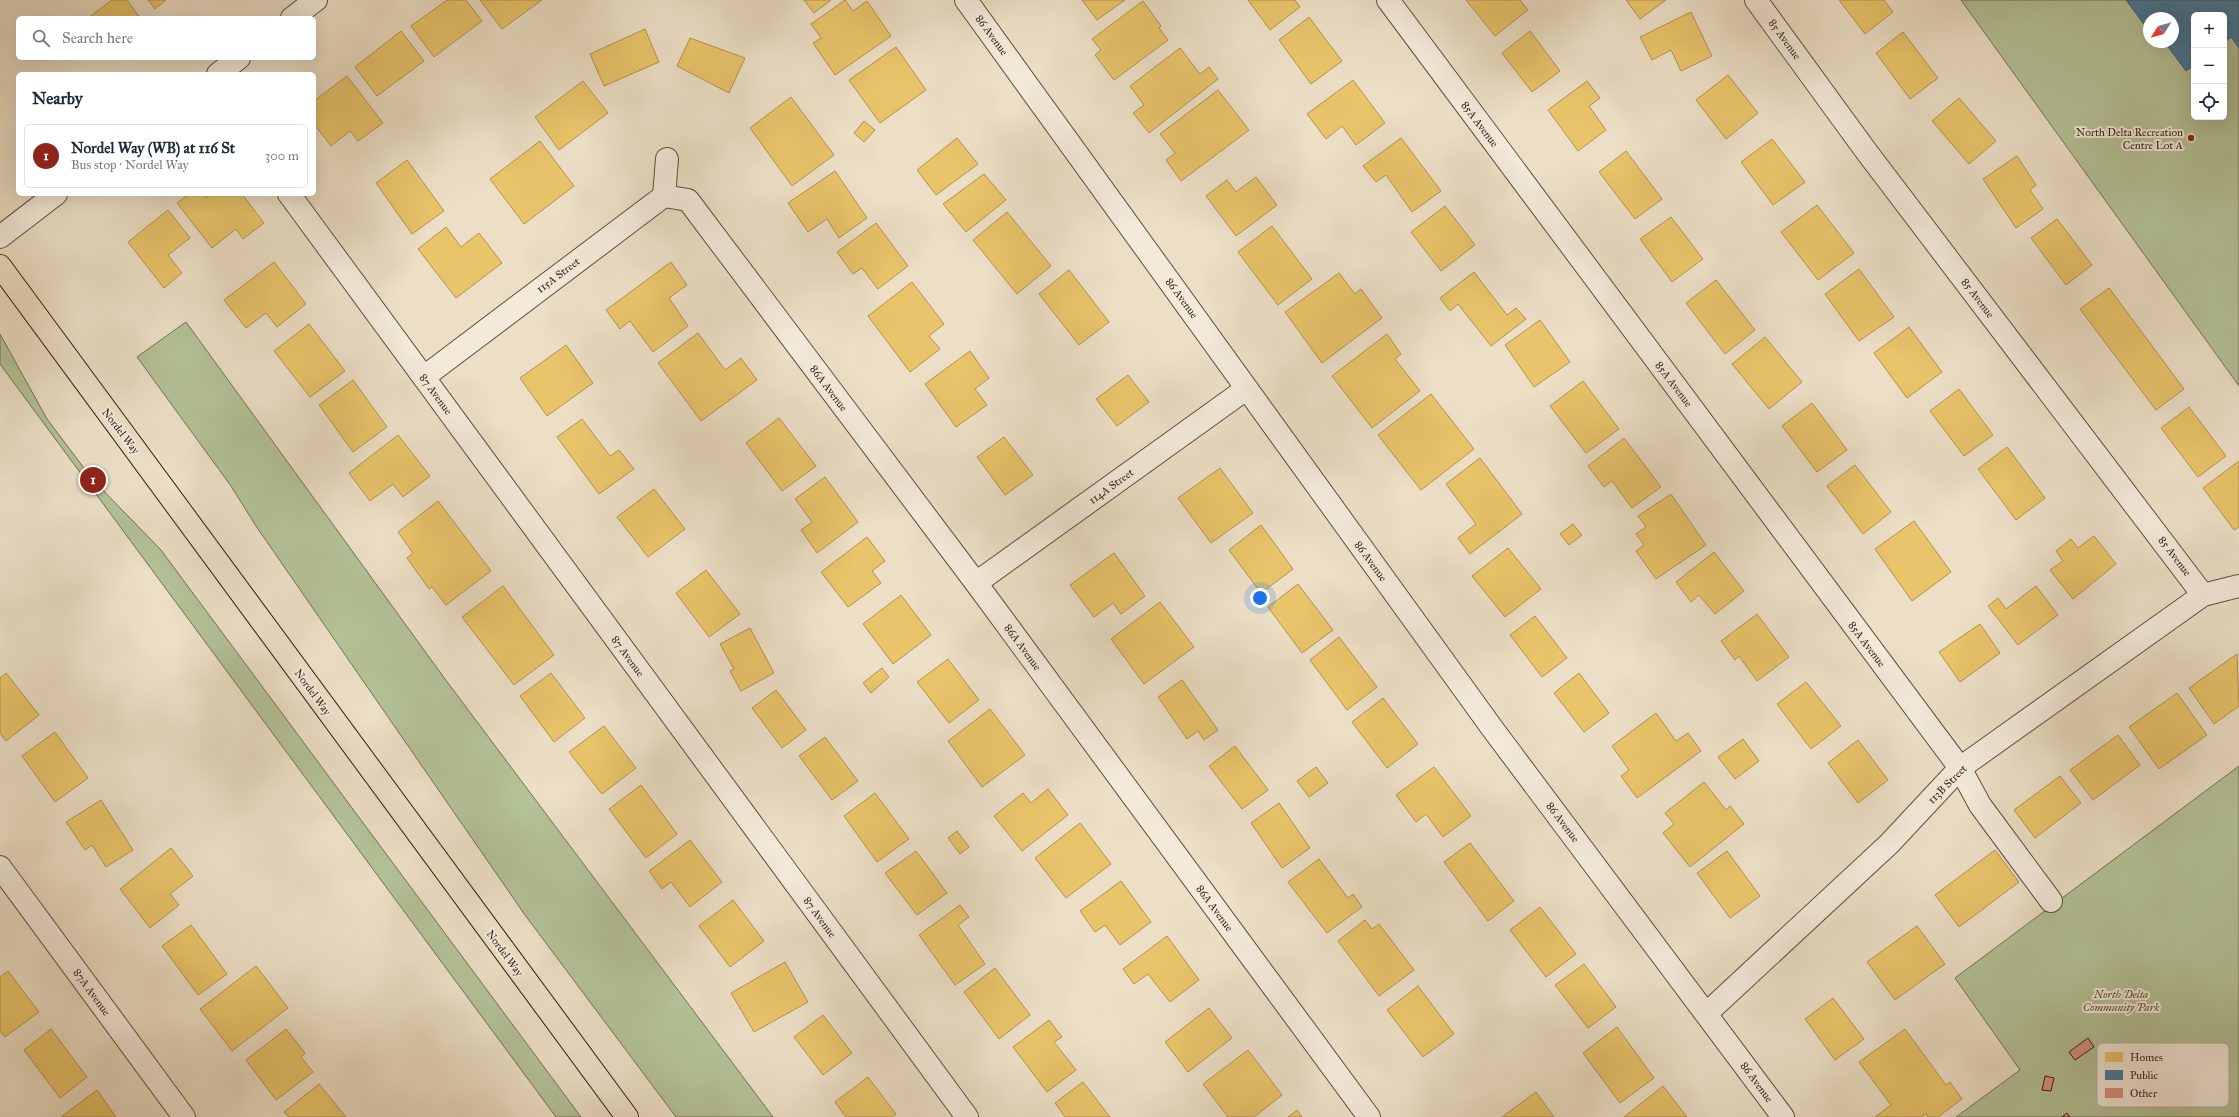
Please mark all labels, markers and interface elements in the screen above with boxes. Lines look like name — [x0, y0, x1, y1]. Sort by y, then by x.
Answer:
north arrow — [2143, 12, 2179, 48]
map controls — [2191, 12, 2227, 120]
button: + — [2191, 12, 2227, 48]
street label: 86 Avenue — [973, 13, 1011, 58]
search box — [16, 16, 316, 60]
street label: 85 Avenue — [1766, 17, 1804, 62]
icon: search — [30, 27, 52, 49]
text: Search here — [62, 29, 133, 47]
button: − — [2191, 48, 2227, 84]
button: locate — [2191, 84, 2227, 120]
text: Nearby — [32, 88, 83, 109]
street label: 85A Avenue — [1458, 99, 1501, 150]
place label: North Delta Recreation Centre Lot A — [2076, 126, 2184, 152]
marker: North Delta Recreation Centre Lot A — [2186, 133, 2196, 143]
text: Nordel Way (WB) at 116 St — [71, 139, 235, 157]
text: 1 — [43, 148, 49, 164]
text: 300 m — [265, 148, 299, 164]
text: Bus stop · Nordel Way — [71, 157, 189, 173]
street label: 115A Street — [534, 255, 583, 296]
street label: 86 Avenue — [1163, 276, 1201, 321]
street label: 85 Avenue — [1958, 276, 1997, 321]
street label: 85A Avenue — [1652, 359, 1695, 410]
street label: 86A Avenue — [807, 363, 850, 414]
street label: 87 Avenue — [416, 371, 455, 418]
street label: Nordel Way — [99, 406, 142, 457]
pin: 1 — [80, 465, 106, 495]
street label: 114A Street — [1086, 466, 1136, 507]
street label: 85 Avenue — [2155, 534, 2194, 579]
street label: 86 Avenue — [1352, 539, 1390, 584]
your location — [1250, 588, 1270, 608]
street label: 85A Avenue — [1845, 619, 1888, 670]
street label: 86A Avenue — [1001, 622, 1044, 673]
street label: 87 Avenue — [608, 633, 647, 680]
street label: Nordel Way — [292, 667, 334, 719]
street label: 113B Street — [1925, 762, 1970, 807]
street label: 86 Avenue — [1543, 800, 1582, 845]
street label: 86A Avenue — [1193, 883, 1236, 934]
street label: 87 Avenue — [800, 894, 839, 941]
street label: Nordel Way — [484, 928, 526, 980]
street label: 87A Avenue — [70, 966, 113, 1019]
park label: North Delta Community Park — [2083, 988, 2159, 1014]
legend — [2097, 1043, 2229, 1107]
text: Homes — [2130, 1051, 2163, 1064]
street label: 86 Avenue — [1738, 1060, 1776, 1105]
text: Public — [2130, 1069, 2158, 1082]
text: Other — [2130, 1087, 2158, 1100]

